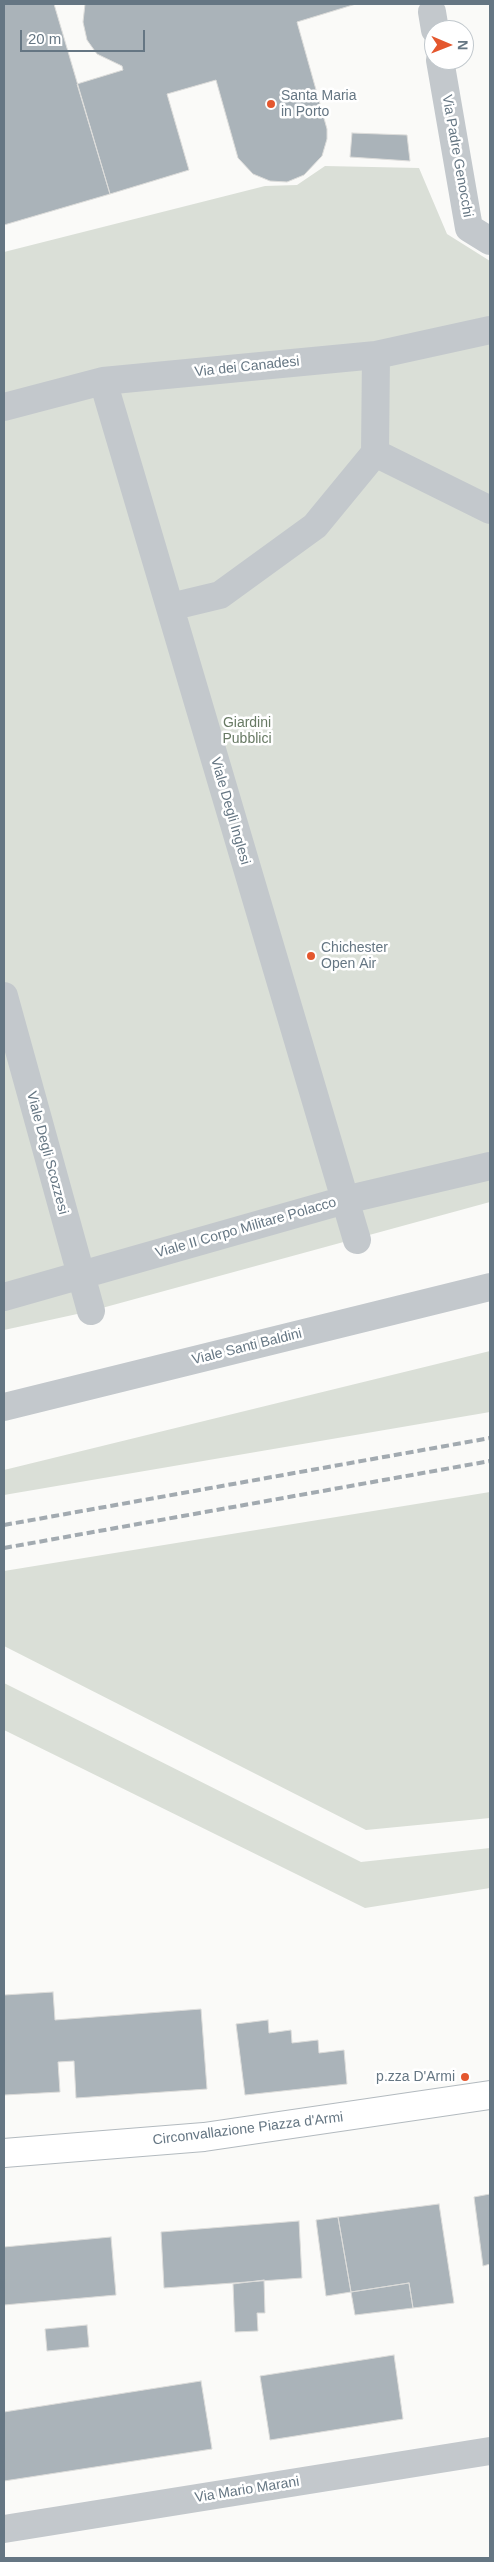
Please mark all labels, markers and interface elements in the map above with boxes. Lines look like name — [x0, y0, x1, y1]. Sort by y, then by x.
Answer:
scale bar — [22, 20, 148, 52]
north arrow — [424, 20, 474, 70]
text: 20 m — [28, 30, 61, 47]
text: N — [455, 40, 471, 50]
place label: Santa Maria in Porto — [281, 88, 356, 120]
street label: Via Padre Genocchi — [438, 93, 476, 219]
marker: Santa Maria in Porto — [265, 98, 277, 110]
street label: Via dei Canadesi — [194, 353, 300, 381]
park label: Giardini Pubblici — [222, 715, 272, 748]
street label: Viale Degli Inglesi — [207, 755, 253, 867]
place label: Chichester Open Air — [321, 940, 388, 972]
marker: Chichester Open Air — [305, 950, 317, 962]
street label: Viale Degli Scozzesi — [23, 1090, 71, 1216]
street label: Viale II Corpo Militare Polacco — [154, 1194, 338, 1262]
street label: Viale Santi Baldini — [190, 1325, 304, 1369]
place label: p.zza D'Armi — [376, 2069, 455, 2085]
marker: p.zza D'Armi — [459, 2071, 471, 2083]
street label: Circonvallazione Piazza d'Armi — [152, 2109, 344, 2149]
street label: Via Mario Marani — [194, 2473, 300, 2507]

